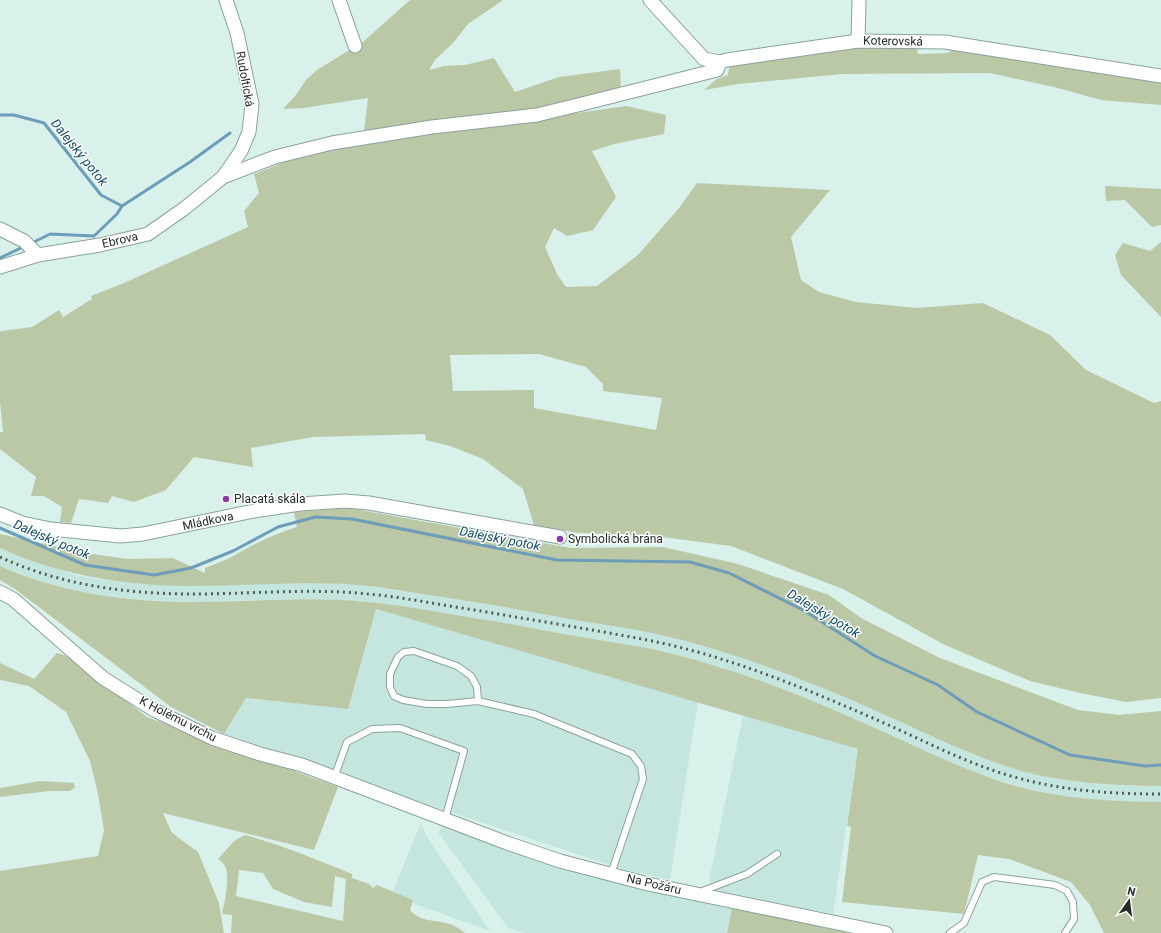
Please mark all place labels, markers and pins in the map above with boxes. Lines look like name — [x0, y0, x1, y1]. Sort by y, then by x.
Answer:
place label: Placatá skála — [234, 492, 306, 506]
marker: Placatá skála — [221, 494, 231, 504]
place label: Symbolická brána — [568, 532, 663, 546]
marker: Symbolická brána — [555, 534, 565, 544]

